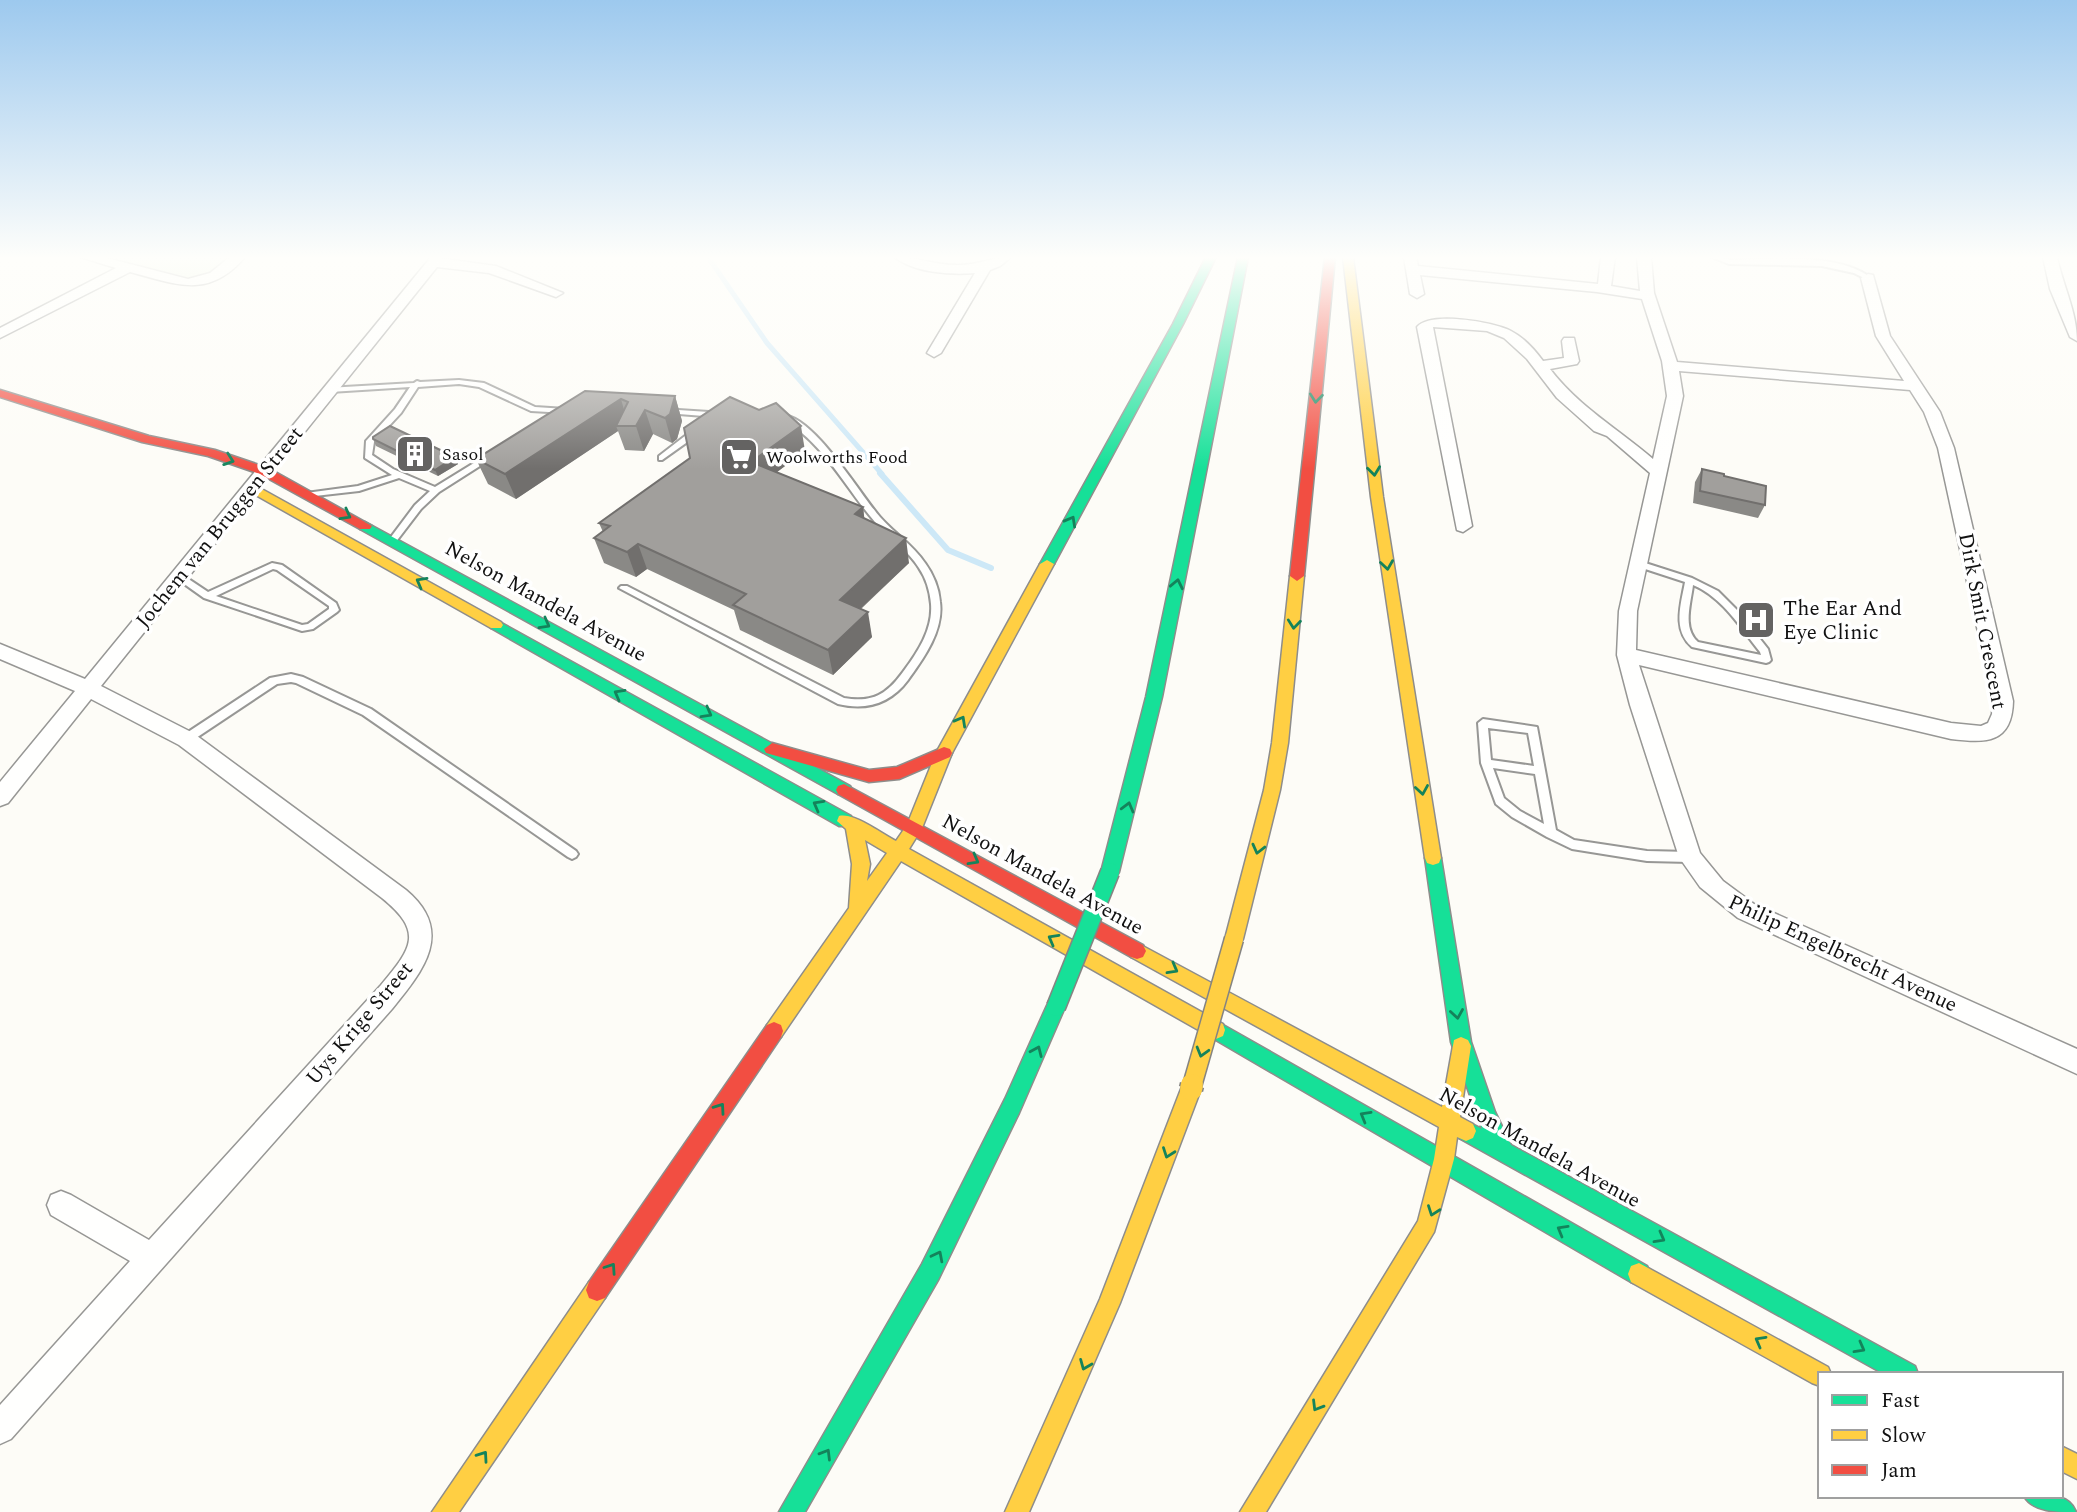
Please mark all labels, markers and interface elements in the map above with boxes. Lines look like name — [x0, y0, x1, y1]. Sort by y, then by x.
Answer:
one-way arrow — [1309, 393, 1324, 404]
street label: Jochem van Bruggen Street — [128, 420, 311, 636]
building icon: Sasol — [394, 433, 436, 475]
supermarket icon: Woolworths Food — [718, 436, 760, 478]
place label: Sasol — [442, 441, 484, 468]
place label: Woolworths Food — [766, 444, 908, 471]
one-way arrow — [223, 452, 235, 466]
one-way arrow — [1366, 465, 1381, 477]
one-way arrow — [338, 507, 351, 520]
one-way arrow — [1063, 516, 1076, 529]
street label: Dirk Smit Crescent — [1949, 530, 2015, 712]
street label: Nelson Mandela Avenue — [439, 533, 652, 671]
one-way arrow — [1379, 559, 1394, 571]
one-way arrow — [416, 577, 428, 590]
one-way arrow — [1168, 578, 1183, 590]
place label: The Ear And Eye Clinic — [1783, 593, 1902, 649]
hospital icon: The Ear And Eye Clinic — [1735, 599, 1777, 641]
one-way arrow — [538, 616, 550, 630]
one-way arrow — [1286, 619, 1301, 630]
one-way arrow — [614, 689, 626, 702]
one-way arrow — [699, 705, 712, 718]
one-way arrow — [953, 715, 966, 728]
one-way arrow — [1414, 784, 1429, 795]
one-way arrow — [813, 800, 825, 813]
one-way arrow — [1119, 801, 1134, 813]
street label: Nelson Mandela Avenue — [936, 806, 1149, 944]
one-way arrow — [1252, 843, 1266, 855]
one-way arrow — [967, 851, 979, 865]
street label: Philip Engelbrecht Avenue — [1723, 887, 1963, 1021]
one-way arrow — [1048, 934, 1060, 947]
street label: Uys Krige Street — [298, 955, 421, 1093]
one-way arrow — [1166, 961, 1179, 974]
one-way arrow — [1449, 1008, 1464, 1020]
one-way arrow — [1029, 1045, 1043, 1058]
one-way arrow — [1195, 1045, 1210, 1057]
street label: Nelson Mandela Avenue — [1433, 1079, 1646, 1217]
one-way arrow — [712, 1103, 724, 1116]
one-way arrow — [1360, 1111, 1373, 1124]
one-way arrow — [1162, 1147, 1176, 1159]
one-way arrow — [1427, 1204, 1441, 1216]
one-way arrow — [1556, 1226, 1569, 1239]
one-way arrow — [1653, 1230, 1666, 1243]
one-way arrow — [930, 1251, 944, 1263]
one-way arrow — [603, 1263, 615, 1276]
one-way arrow — [1755, 1336, 1768, 1349]
one-way arrow — [1852, 1340, 1865, 1353]
one-way arrow — [1079, 1358, 1093, 1370]
legend — [1818, 1372, 2063, 1498]
text: Fast — [1881, 1385, 1920, 1417]
one-way arrow — [1312, 1399, 1325, 1412]
text: Slow — [1881, 1420, 1927, 1452]
one-way arrow — [818, 1448, 831, 1461]
one-way arrow — [475, 1451, 487, 1464]
text: Jam — [1881, 1455, 1917, 1487]

